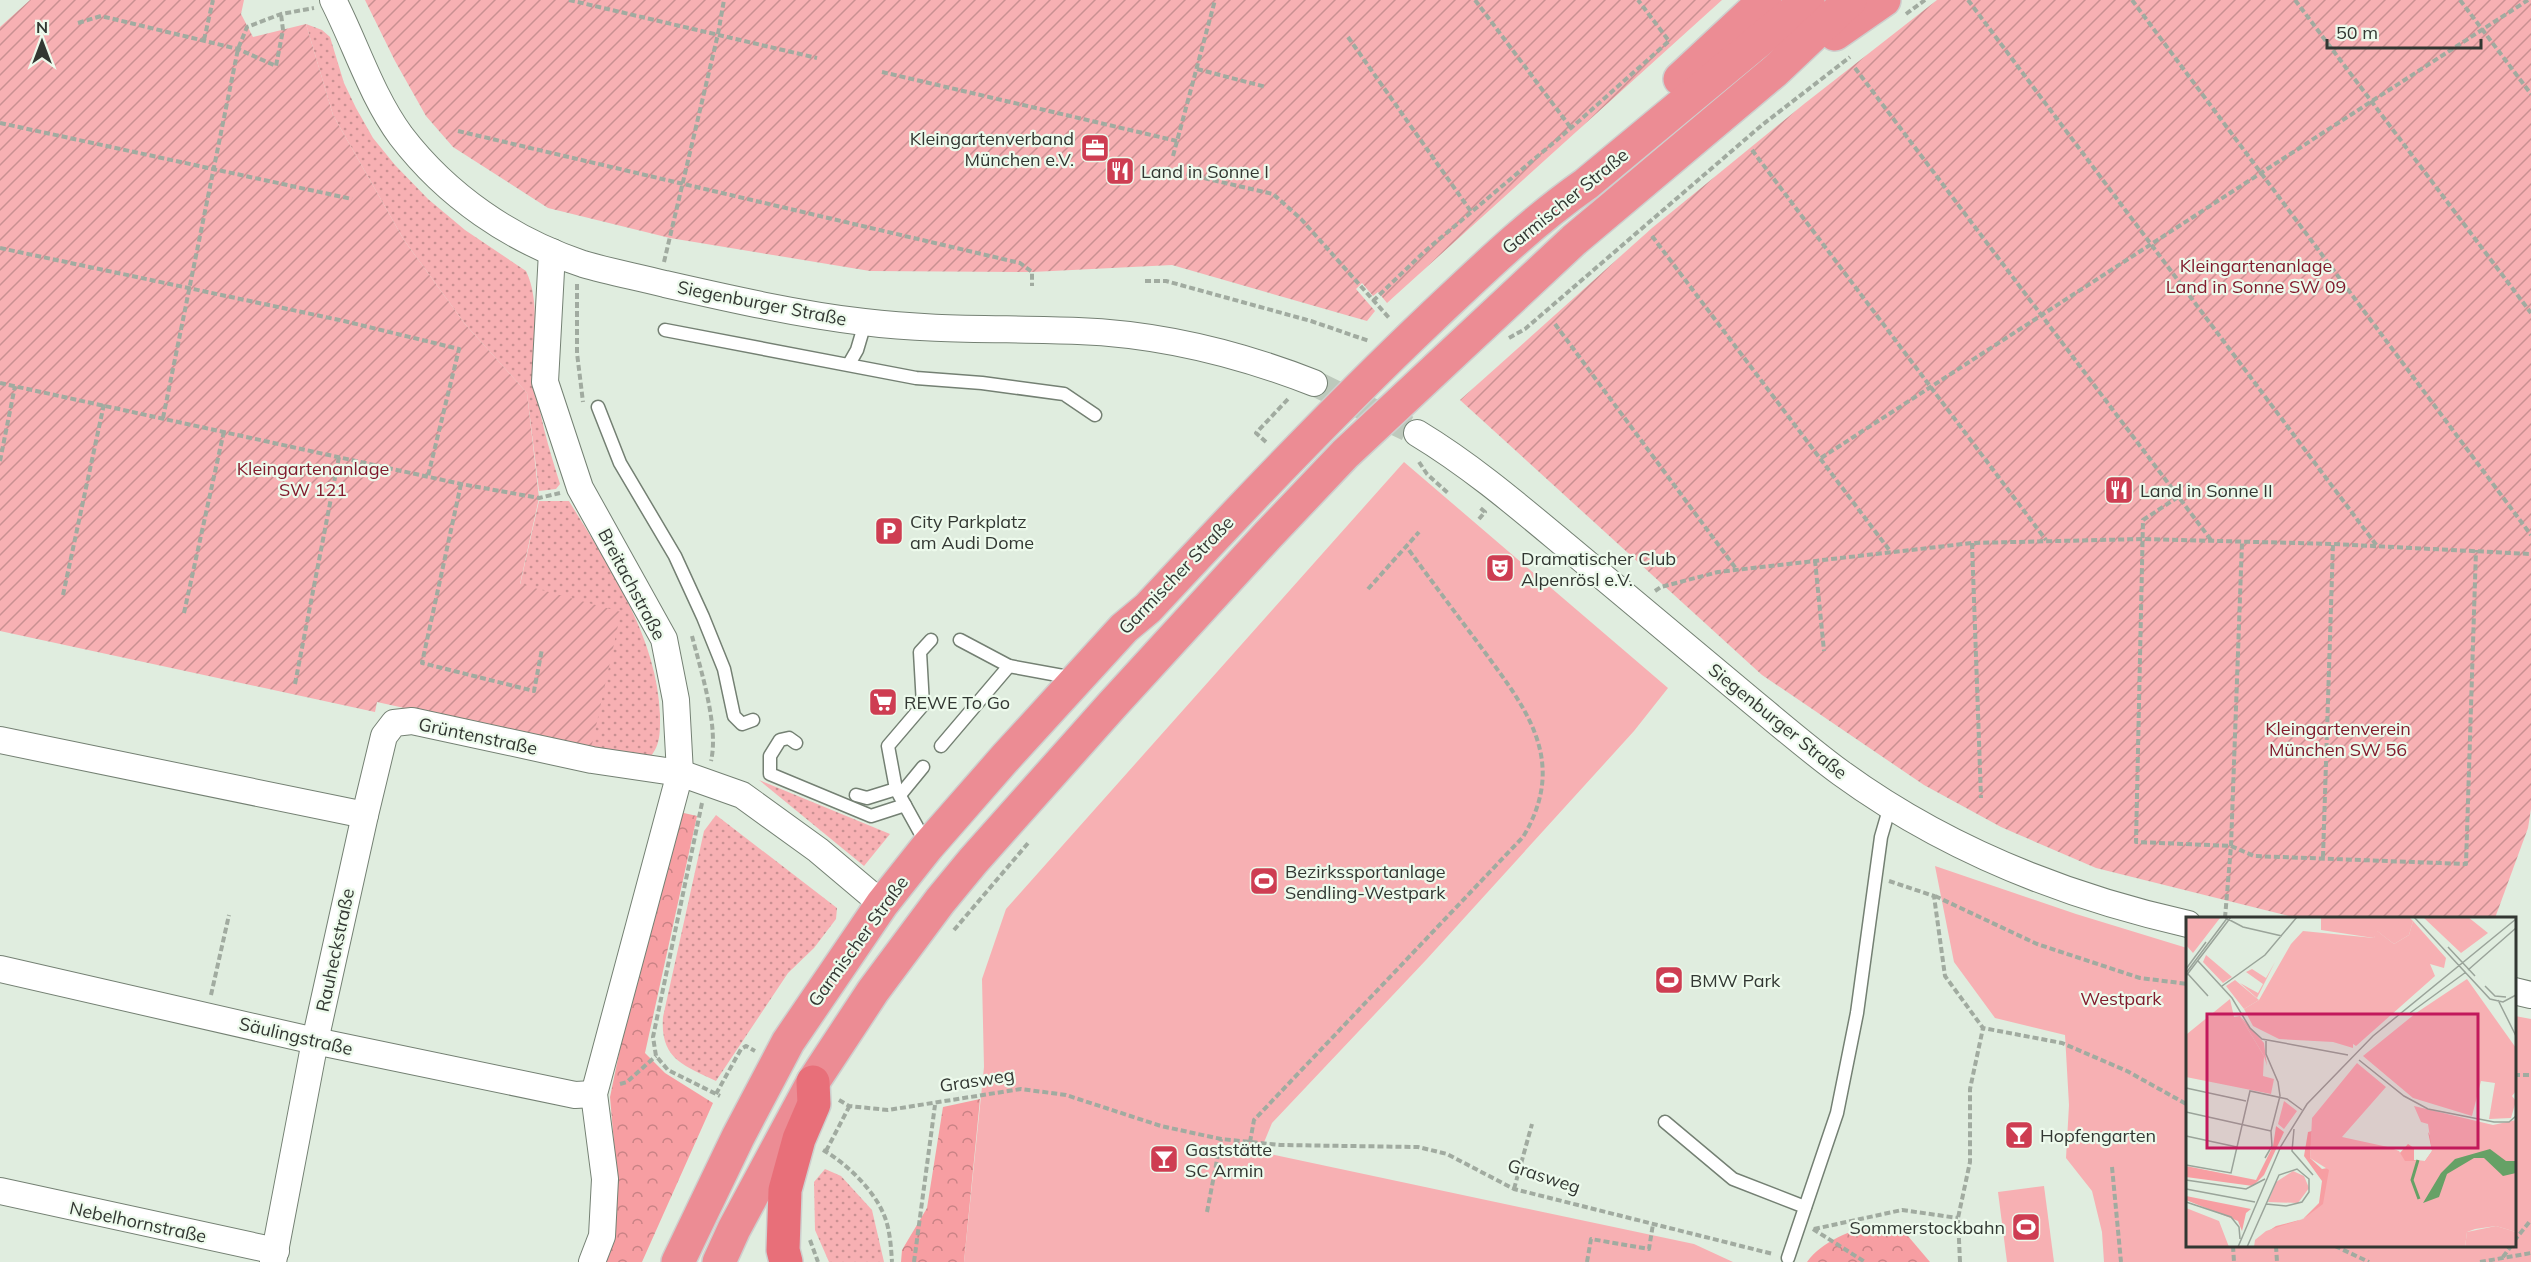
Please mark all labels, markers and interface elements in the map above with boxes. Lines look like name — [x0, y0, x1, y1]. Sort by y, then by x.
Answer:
north arrow — [12, 12, 72, 72]
scale bar — [2327, 12, 2482, 50]
text: N — [36, 17, 48, 37]
text: 50 m — [2336, 21, 2378, 44]
place label: Kleingartenverband München e.V. — [910, 127, 1074, 171]
office icon: Kleingartenverband München e.V. — [1079, 132, 1111, 164]
street label: Garmischer Straße — [1497, 143, 1633, 259]
restaurant icon: Land in Sonne I — [1104, 155, 1136, 187]
place label: Land in Sonne I — [1141, 160, 1269, 183]
park label: Kleingartenanlage Land in Sonne SW 09 — [2166, 254, 2346, 298]
street label: Siegenburger Straße — [675, 275, 849, 331]
park label: Kleingartenanlage SW 121 — [237, 457, 389, 501]
restaurant icon: Land in Sonne II — [2103, 474, 2135, 506]
place label: Land in Sonne II — [2140, 479, 2273, 502]
place label: City Parkplatz am Audi Dome — [910, 510, 1034, 554]
street label: Garmischer Straße — [1114, 511, 1238, 639]
parking icon: City Parkplatz am Audi Dome — [873, 515, 905, 547]
street label: Breitachstraße — [593, 524, 671, 644]
place label: Dramatischer Club Alpenrösl e.V. — [1521, 547, 1676, 591]
theatre icon: Dramatischer Club Alpenrösl e.V. — [1484, 552, 1516, 584]
street label: Siegenburger Straße — [1704, 658, 1852, 784]
supermarket icon: REWE To Go — [867, 686, 899, 718]
place label: REWE To Go — [904, 691, 1010, 714]
street label: Grüntenstraße — [417, 712, 539, 760]
park label: Kleingartenverein München SW 56 — [2265, 717, 2411, 761]
place label: Bezirkssportanlage Sendling-Westpark — [1285, 860, 1446, 904]
sports icon: Bezirkssportanlage Sendling-Westpark — [1248, 865, 1280, 897]
street label: Garmischer Straße — [803, 871, 913, 1011]
street label: Rauheckstraße — [311, 886, 359, 1014]
inset map — [2186, 917, 2516, 1247]
sports icon: BMW Park — [1653, 964, 1685, 996]
place label: BMW Park — [1690, 969, 1781, 992]
park label: Westpark — [2080, 987, 2162, 1010]
street label: Säulingstraße — [237, 1012, 355, 1060]
street label: Grasweg — [938, 1063, 1016, 1097]
bar icon: Hopfengarten — [2003, 1119, 2035, 1151]
place label: Hopfengarten — [2040, 1124, 2156, 1147]
place label: Gaststätte SC Armin — [1185, 1138, 1272, 1182]
bar icon: Gaststätte SC Armin — [1148, 1143, 1180, 1175]
street label: Grasweg — [1505, 1153, 1583, 1199]
street label: Nebelhornstraße — [67, 1196, 209, 1248]
sports icon: Sommerstockbahn — [2010, 1211, 2042, 1243]
place label: Sommerstockbahn — [1849, 1216, 2005, 1239]

